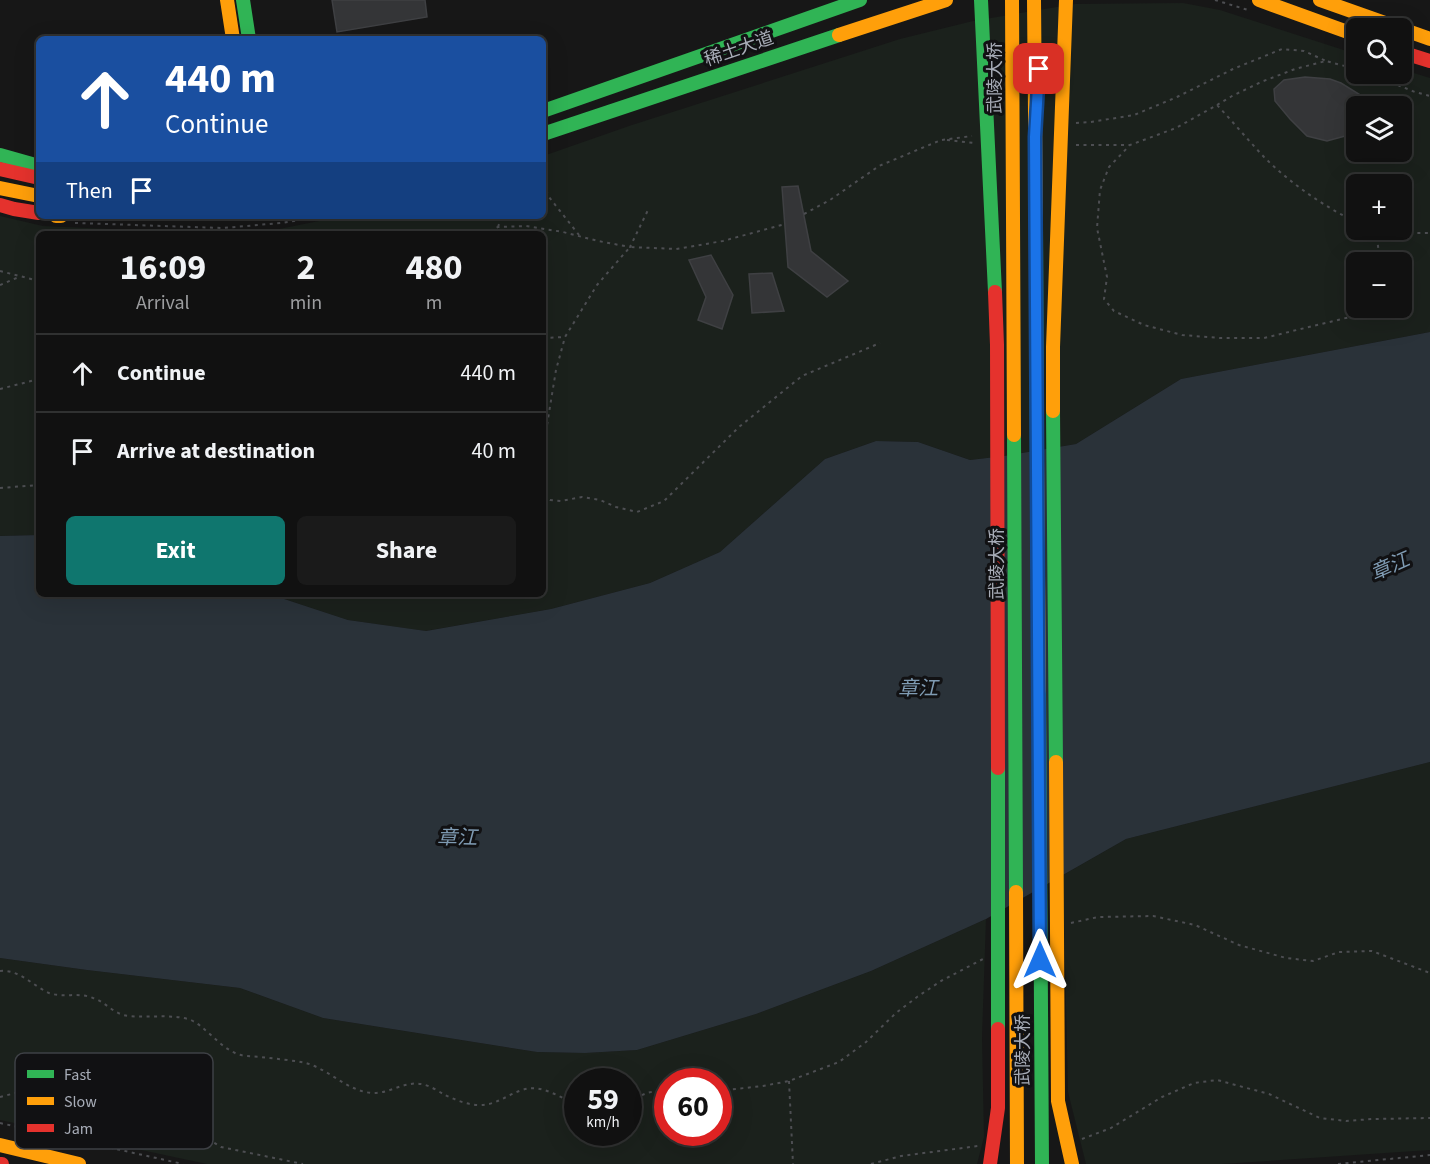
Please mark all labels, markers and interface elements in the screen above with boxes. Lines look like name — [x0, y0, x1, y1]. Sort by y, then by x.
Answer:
map controls — [1346, 18, 1412, 318]
button: search — [1346, 18, 1412, 84]
street label: 稀土大道 — [701, 25, 777, 73]
street label: 武陵大桥 — [983, 42, 1008, 114]
pin — [1013, 43, 1064, 94]
text: 440 m — [165, 49, 276, 109]
icon: arrive — [1022, 52, 1055, 85]
icon: ahead — [66, 60, 144, 138]
button: layers — [1346, 96, 1412, 162]
text: Continue — [165, 105, 268, 144]
icon: arrive — [125, 174, 158, 207]
button: + — [1346, 174, 1412, 240]
text: Then — [66, 175, 113, 207]
text: 16:09 — [119, 242, 206, 293]
text: 2 — [296, 242, 315, 293]
text: 480 — [406, 242, 463, 293]
button: − — [1346, 252, 1412, 318]
text: Arrival — [136, 289, 190, 317]
text: min — [290, 289, 322, 317]
text: m — [426, 289, 442, 317]
icon: ahead — [66, 357, 99, 390]
text: Continue — [117, 357, 206, 389]
text: 440 m — [461, 357, 516, 389]
icon: arrive — [66, 435, 99, 468]
text: Arrive at destination — [117, 435, 315, 467]
text: 40 m — [471, 435, 516, 467]
button: Exit — [66, 516, 285, 585]
button: Share — [297, 516, 516, 585]
street label: 武陵大桥 — [985, 528, 1010, 600]
water label: 章江 — [1366, 545, 1416, 588]
water label: 章江 — [898, 675, 940, 703]
water label: 章江 — [437, 824, 479, 852]
position arrow — [1008, 928, 1072, 992]
street label: 武陵大桥 — [1011, 1014, 1036, 1086]
legend — [15, 1053, 213, 1149]
text: Fast — [64, 1064, 92, 1086]
speed limit sign: 60 — [654, 1068, 732, 1146]
text: 59 — [587, 1078, 619, 1121]
text: Slow — [64, 1091, 97, 1113]
text: km/h — [586, 1112, 620, 1133]
text: Jam — [64, 1118, 93, 1140]

